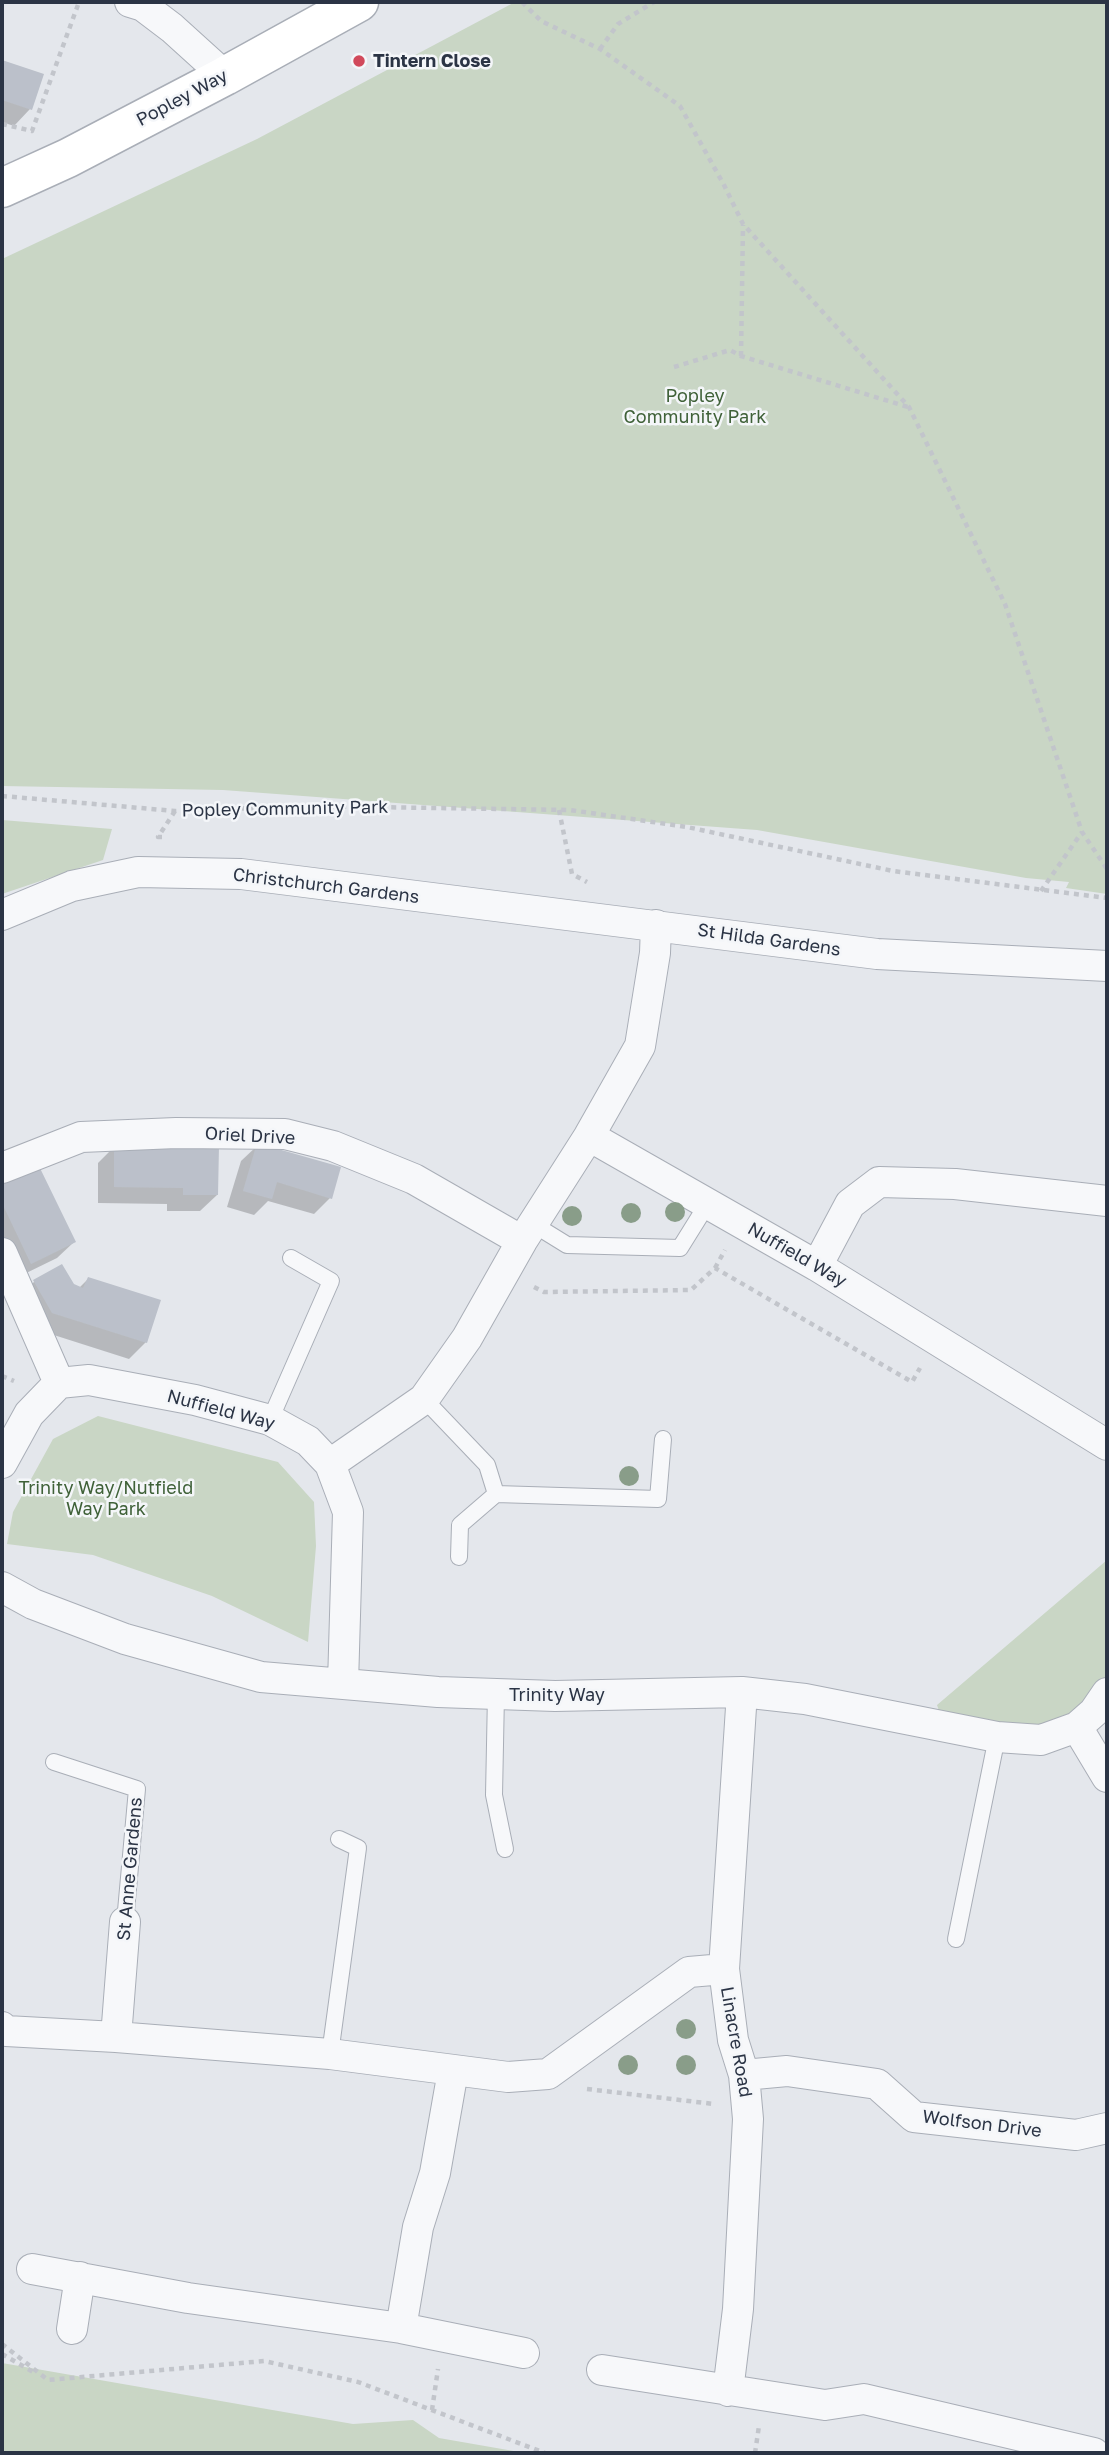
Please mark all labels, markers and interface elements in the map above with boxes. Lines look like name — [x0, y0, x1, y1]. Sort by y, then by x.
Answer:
place label: Tintern Close — [373, 50, 491, 72]
marker: Tintern Close — [351, 53, 367, 69]
street label: Popley Way — [133, 65, 231, 131]
park label: Popley Community Park — [624, 385, 766, 428]
street label: Popley Community Park — [182, 796, 388, 822]
street label: Christchurch Gardens — [232, 864, 420, 908]
street label: St Hilda Gardens — [696, 919, 842, 961]
street label: Oriel Drive — [204, 1123, 296, 1149]
street label: Nuffield Way — [744, 1218, 850, 1292]
street label: Nuffield Way — [165, 1385, 277, 1435]
park label: Trinity Way/Nutfield Way Park — [19, 1477, 193, 1520]
street label: Trinity Way — [509, 1684, 605, 1706]
street label: St Anne Gardens — [113, 1796, 147, 1942]
street label: Linacre Road — [716, 1985, 756, 2099]
street label: Wolfson Drive — [921, 2106, 1043, 2142]

